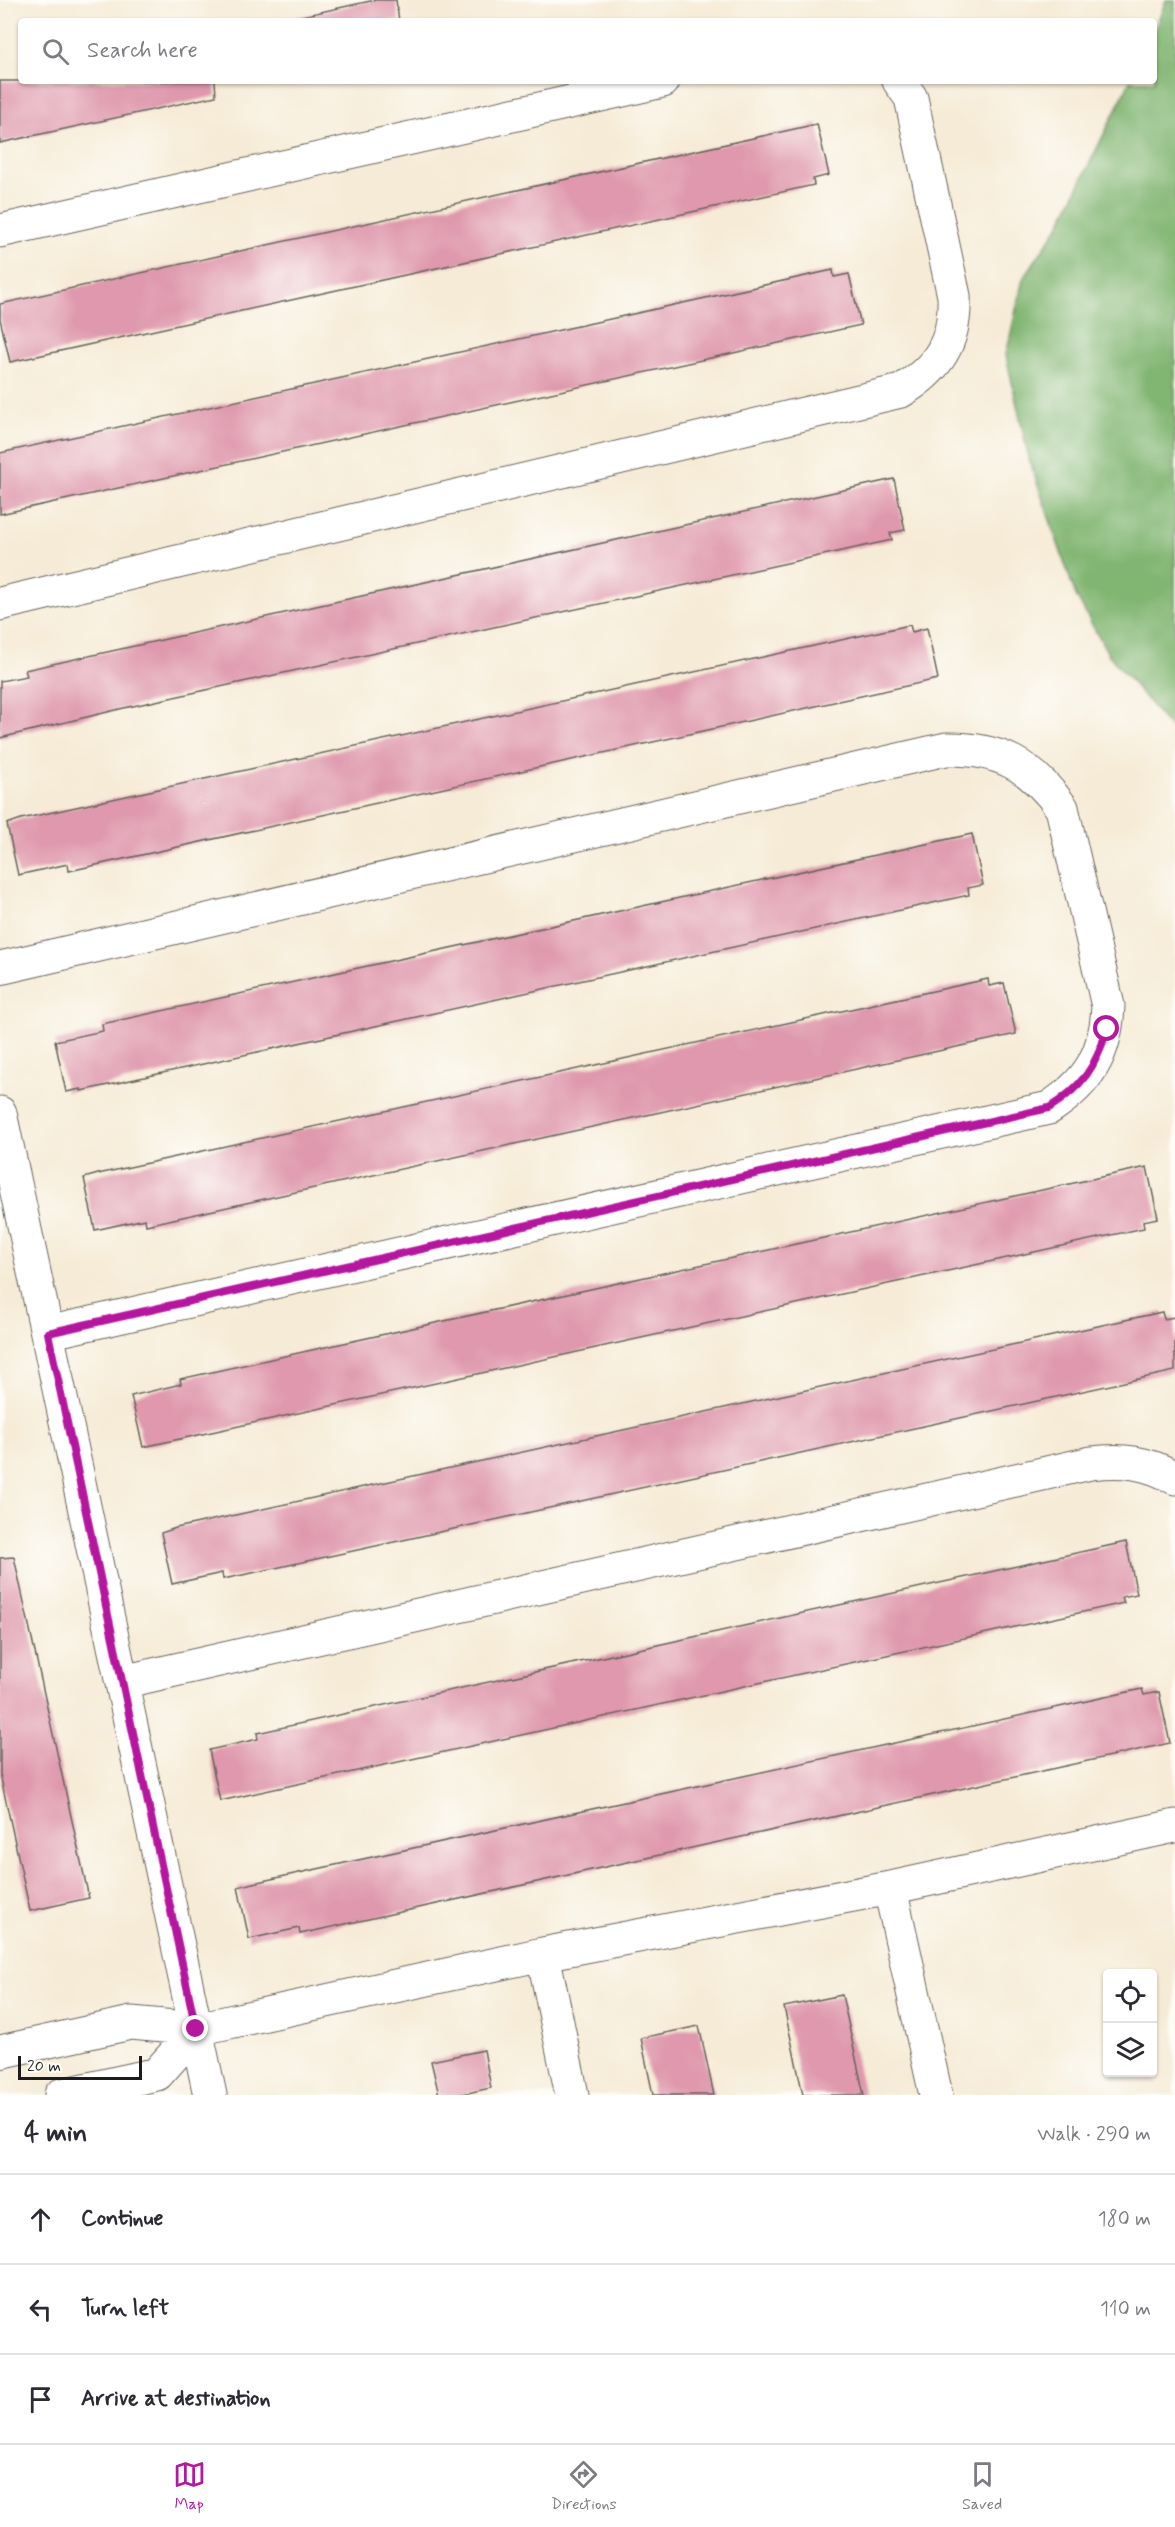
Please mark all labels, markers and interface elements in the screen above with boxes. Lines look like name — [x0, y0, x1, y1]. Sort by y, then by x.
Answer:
search box — [18, 18, 1157, 84]
icon: search — [39, 35, 72, 68]
text: Search here — [87, 37, 198, 65]
route start — [1093, 1015, 1119, 1041]
map controls — [1103, 1969, 1157, 2077]
button: locate — [1103, 1969, 1157, 2023]
route end — [182, 2015, 208, 2041]
button: layers — [1103, 2023, 1157, 2077]
scale bar — [18, 2053, 142, 2080]
text: 20 m — [27, 2056, 61, 2077]
text: 4 min — [24, 2117, 87, 2151]
text: Walk · 290 m — [1037, 2121, 1151, 2148]
icon: ahead — [24, 2203, 57, 2236]
text: Continue — [81, 2205, 163, 2233]
text: 180 m — [1098, 2206, 1151, 2233]
icon: left — [24, 2293, 57, 2326]
text: Turn left — [81, 2295, 169, 2323]
text: 110 m — [1100, 2296, 1151, 2323]
icon: arrive — [24, 2383, 57, 2416]
text: Arrive at destination — [81, 2385, 271, 2413]
tab: Map — [173, 2458, 206, 2515]
tab: Directions — [551, 2458, 617, 2515]
tab: Saved — [962, 2458, 1002, 2515]

